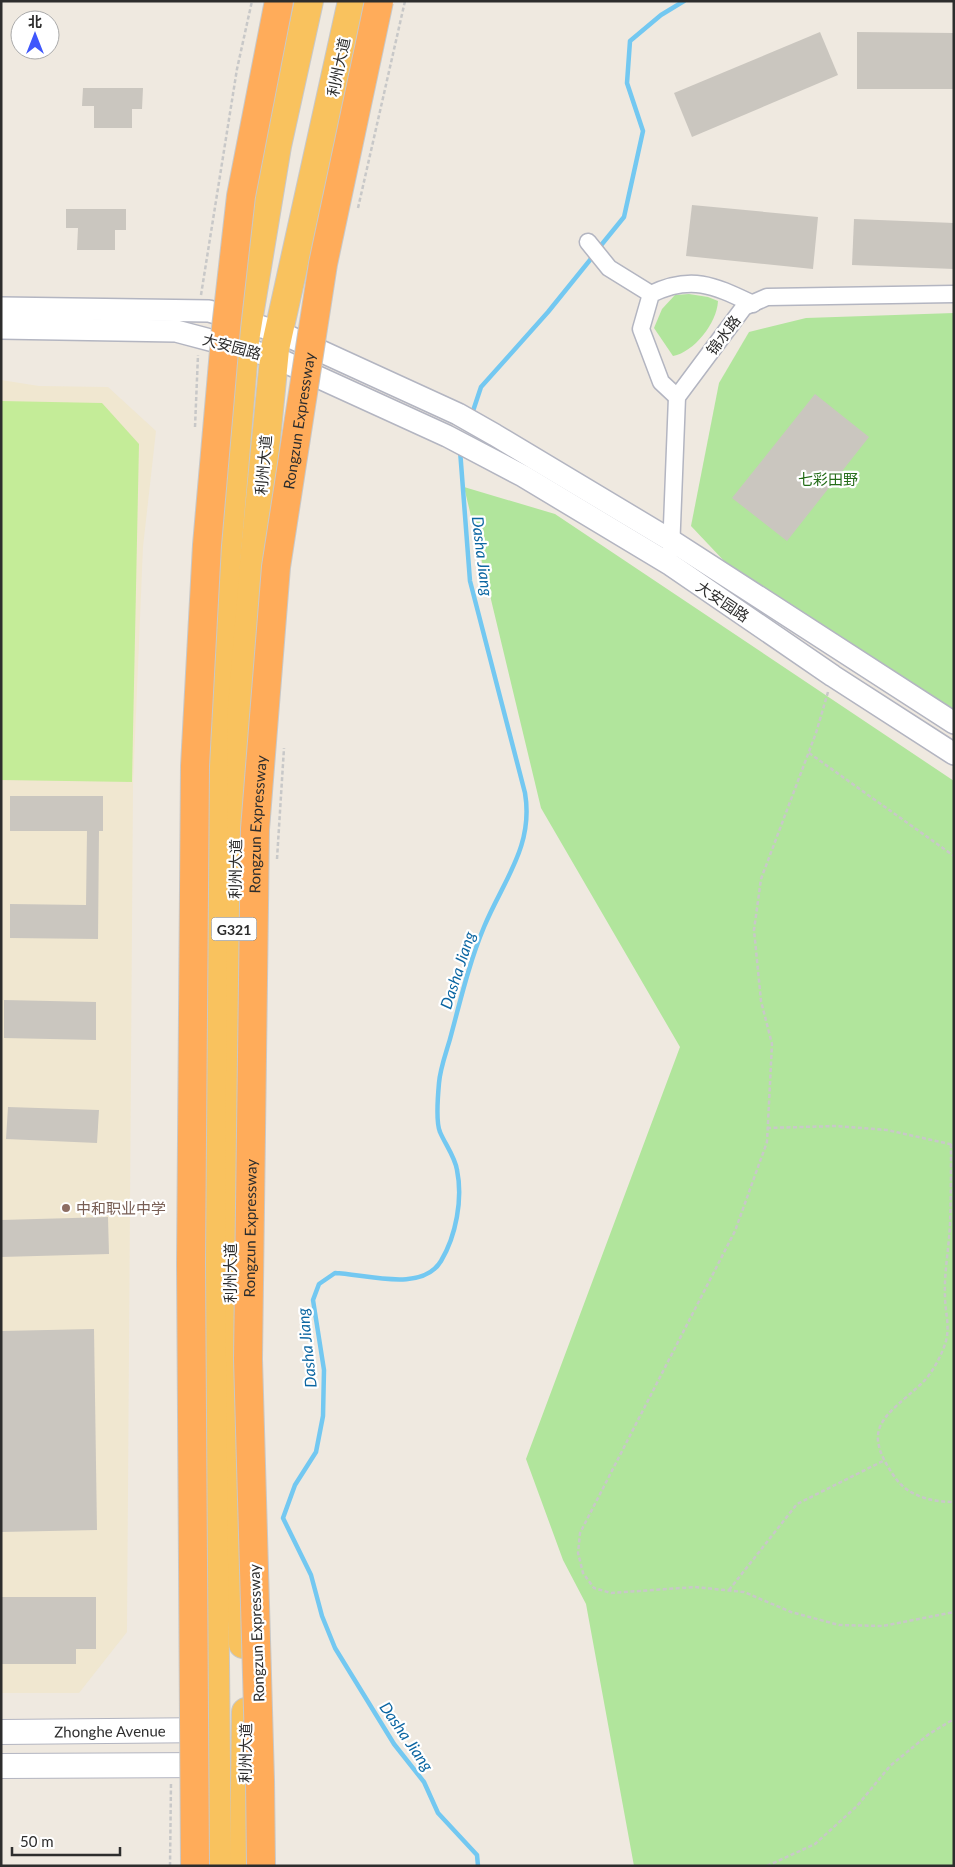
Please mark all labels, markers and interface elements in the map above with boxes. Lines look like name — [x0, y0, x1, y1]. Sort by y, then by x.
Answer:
north arrow — [10, 10, 60, 60]
text: 北 — [28, 13, 42, 30]
street label: 利州大道 — [323, 36, 353, 98]
street label: 锦水路 — [702, 312, 744, 358]
street label: 大安园路 — [201, 330, 263, 362]
street label: Rongzun Expressway — [279, 351, 318, 491]
street label: 利州大道 — [251, 434, 275, 496]
park label: 七彩田野 — [798, 470, 858, 488]
water label: Dasha Jiang — [469, 515, 497, 597]
street label: 大安园路 — [693, 577, 753, 625]
street label: Rongzun Expressway — [245, 754, 270, 894]
street label: 利州大道 — [225, 839, 245, 899]
road number: G321 — [212, 918, 256, 941]
water label: Dasha Jiang — [436, 929, 478, 1011]
street label: Rongzun Expressway — [240, 1159, 260, 1297]
place label: 中和职业中学 — [76, 1199, 166, 1217]
marker: 中和职业中学 — [60, 1202, 72, 1214]
street label: 利州大道 — [221, 1243, 239, 1303]
water label: Dasha Jiang — [292, 1307, 320, 1389]
street label: Rongzun Expressway — [245, 1563, 267, 1702]
water label: Dasha Jiang — [376, 1698, 438, 1774]
street label: Zhonghe Avenue — [54, 1721, 166, 1740]
street label: 利州大道 — [235, 1723, 255, 1783]
scale bar — [12, 1824, 120, 1856]
text: 50 m — [20, 1832, 54, 1850]

